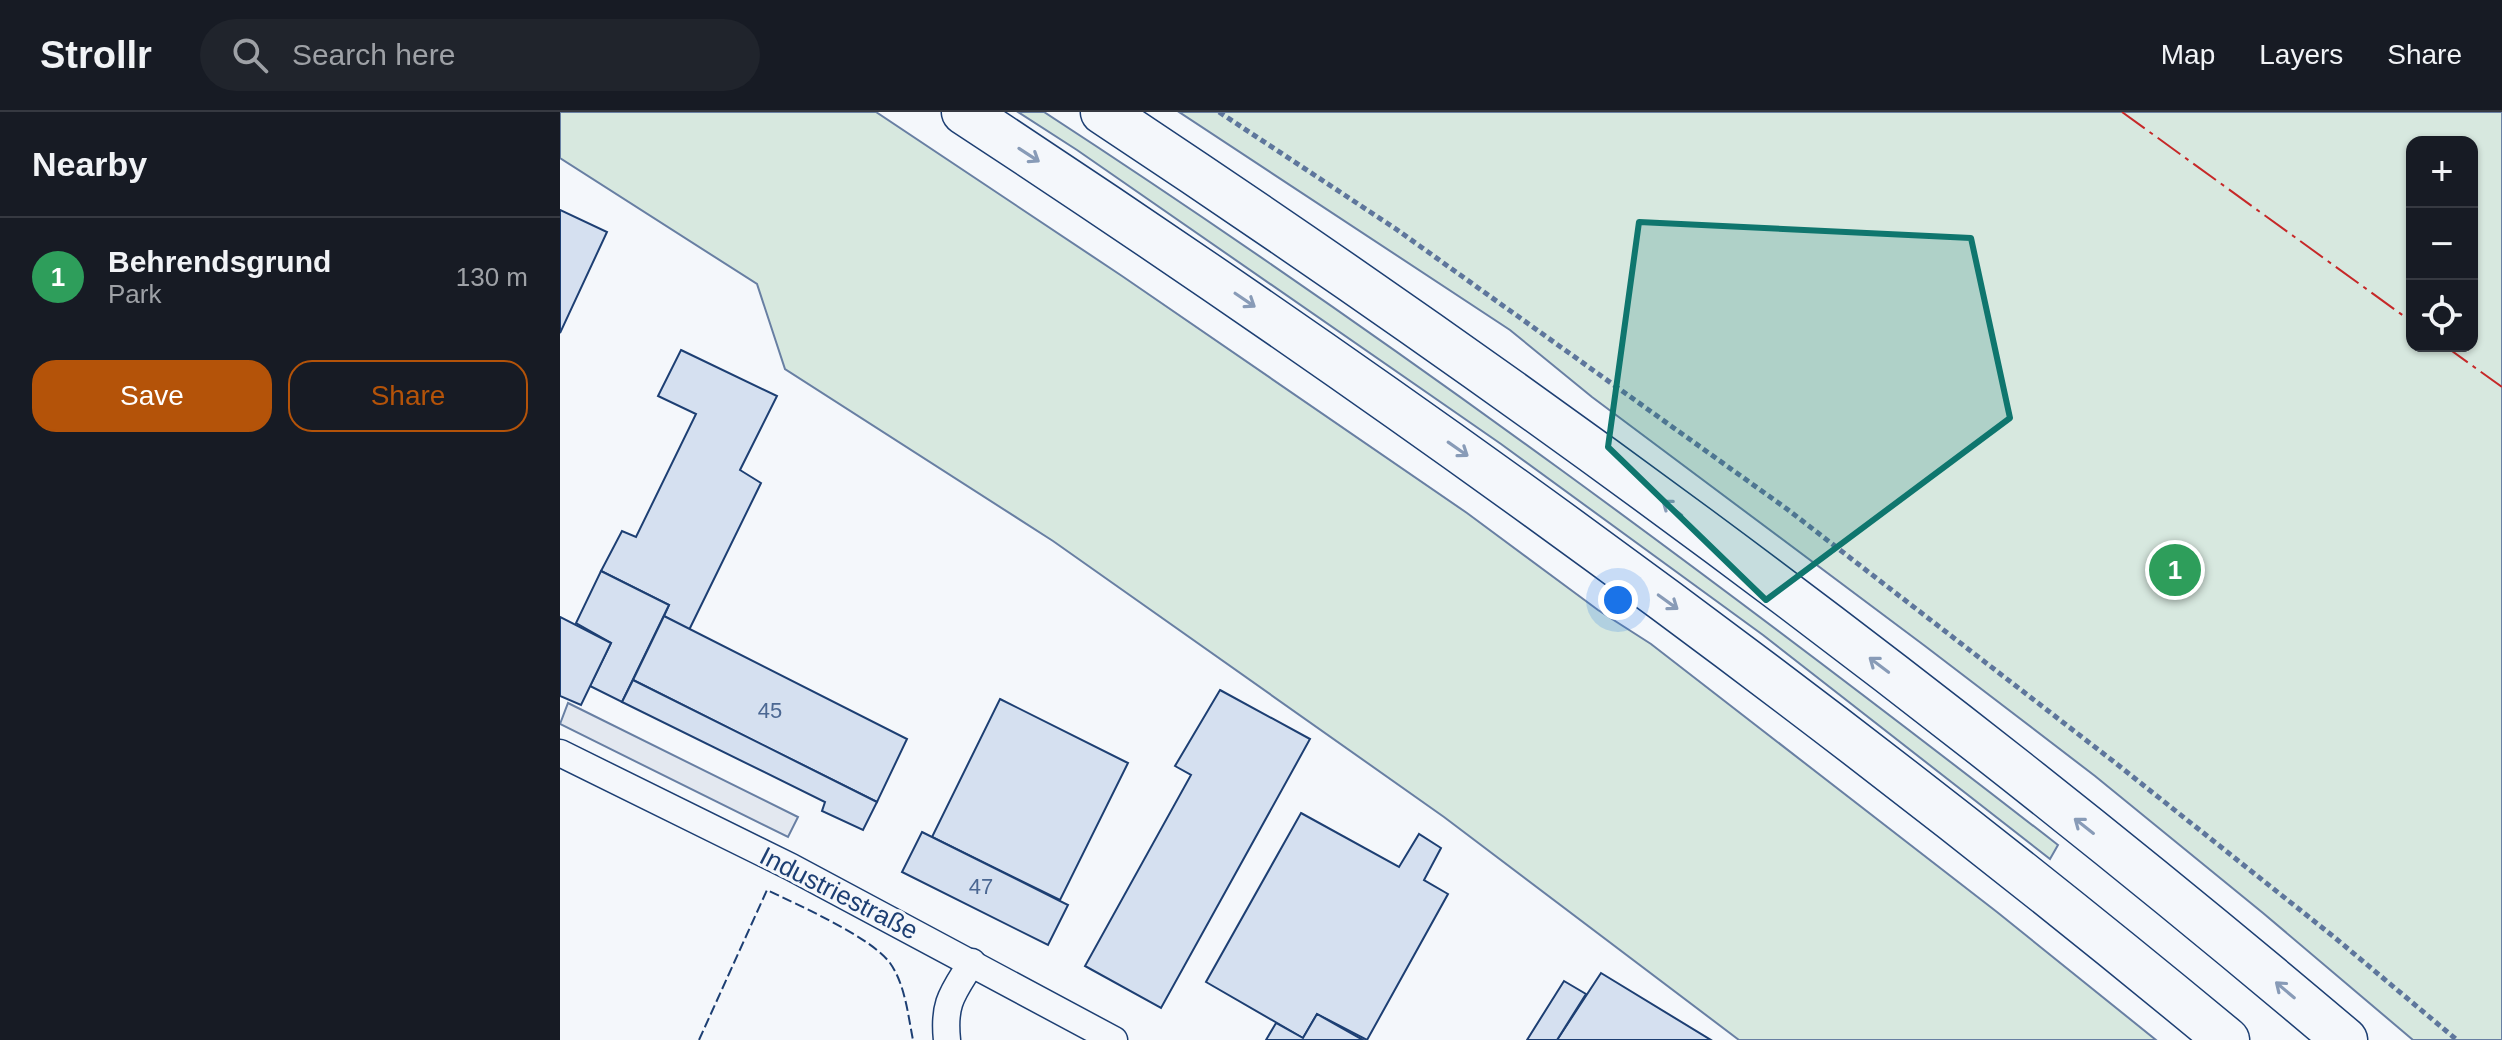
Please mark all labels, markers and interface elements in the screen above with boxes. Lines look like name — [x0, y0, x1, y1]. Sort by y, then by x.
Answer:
search box — [200, 19, 760, 91]
icon: search — [228, 33, 272, 77]
text: Strollr — [40, 34, 152, 76]
text: Search here — [292, 38, 455, 71]
text: Map — [2161, 39, 2215, 70]
text: Layers — [2259, 39, 2343, 70]
text: Share — [2387, 39, 2462, 70]
map controls — [2406, 136, 2478, 352]
button: + — [2406, 136, 2478, 208]
text: Nearby — [32, 145, 147, 183]
one-way arrow — [1017, 147, 1040, 163]
button: − — [2406, 208, 2478, 280]
text: Behrendsgrund — [108, 245, 331, 278]
text: 1 — [51, 262, 65, 292]
text: 130 m — [456, 262, 528, 292]
text: Park — [108, 279, 161, 309]
button: locate — [2406, 280, 2478, 352]
one-way arrow — [1233, 292, 1256, 308]
button: Save — [32, 360, 272, 432]
button: Share — [288, 360, 528, 432]
one-way arrow — [1447, 440, 1468, 457]
one-way arrow — [1662, 500, 1683, 517]
pin: 1 — [2149, 540, 2201, 600]
your location — [1598, 580, 1638, 620]
one-way arrow — [1657, 593, 1679, 610]
one-way arrow — [1869, 657, 1890, 674]
house number: 45 — [758, 698, 782, 723]
one-way arrow — [2074, 817, 2095, 834]
street label: Industriestraße — [755, 840, 923, 946]
house number: 47 — [969, 874, 993, 899]
one-way arrow — [2275, 981, 2296, 999]

